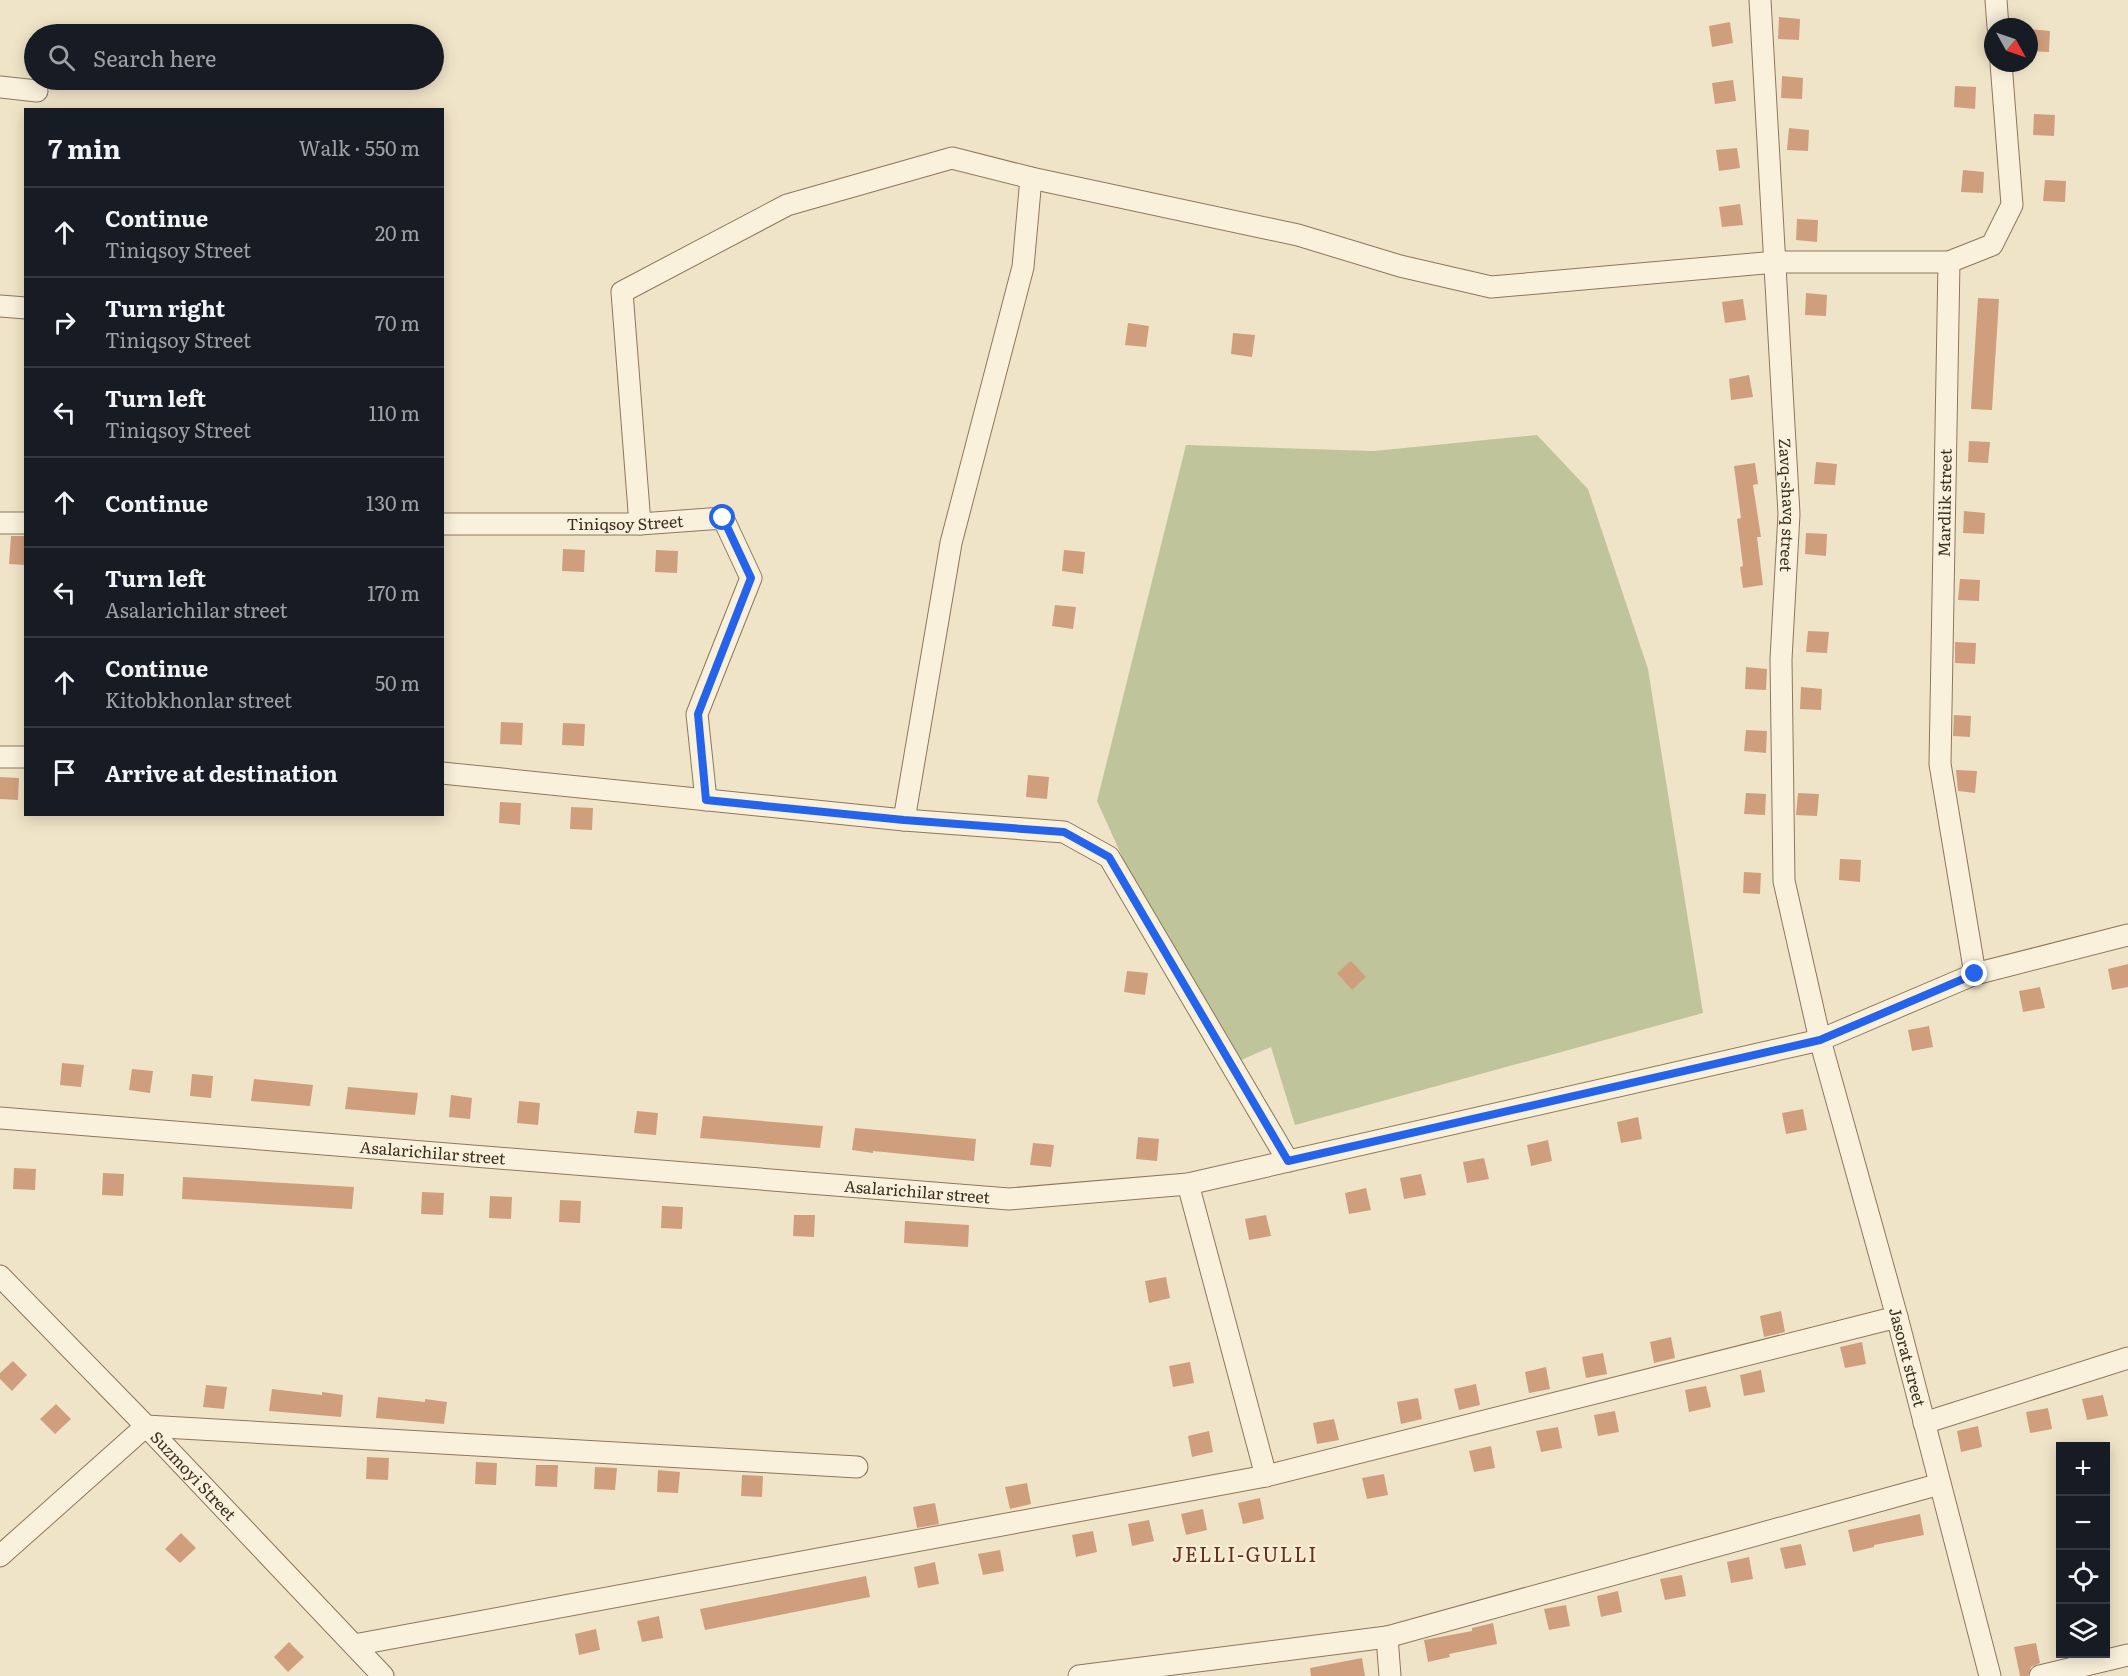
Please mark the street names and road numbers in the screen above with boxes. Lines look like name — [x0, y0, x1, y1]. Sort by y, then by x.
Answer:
street label: Zavq-shavq street — [1774, 438, 1802, 573]
street label: Mardlik street — [1931, 448, 1957, 557]
street label: Tiniqsoy Street — [567, 508, 685, 535]
street label: Asalarichilar street — [359, 1134, 507, 1170]
street label: Asalarichilar street — [843, 1173, 992, 1208]
street label: Jasorat street — [1884, 1304, 1933, 1410]
street label: Suzmoyi Street — [146, 1425, 243, 1526]

